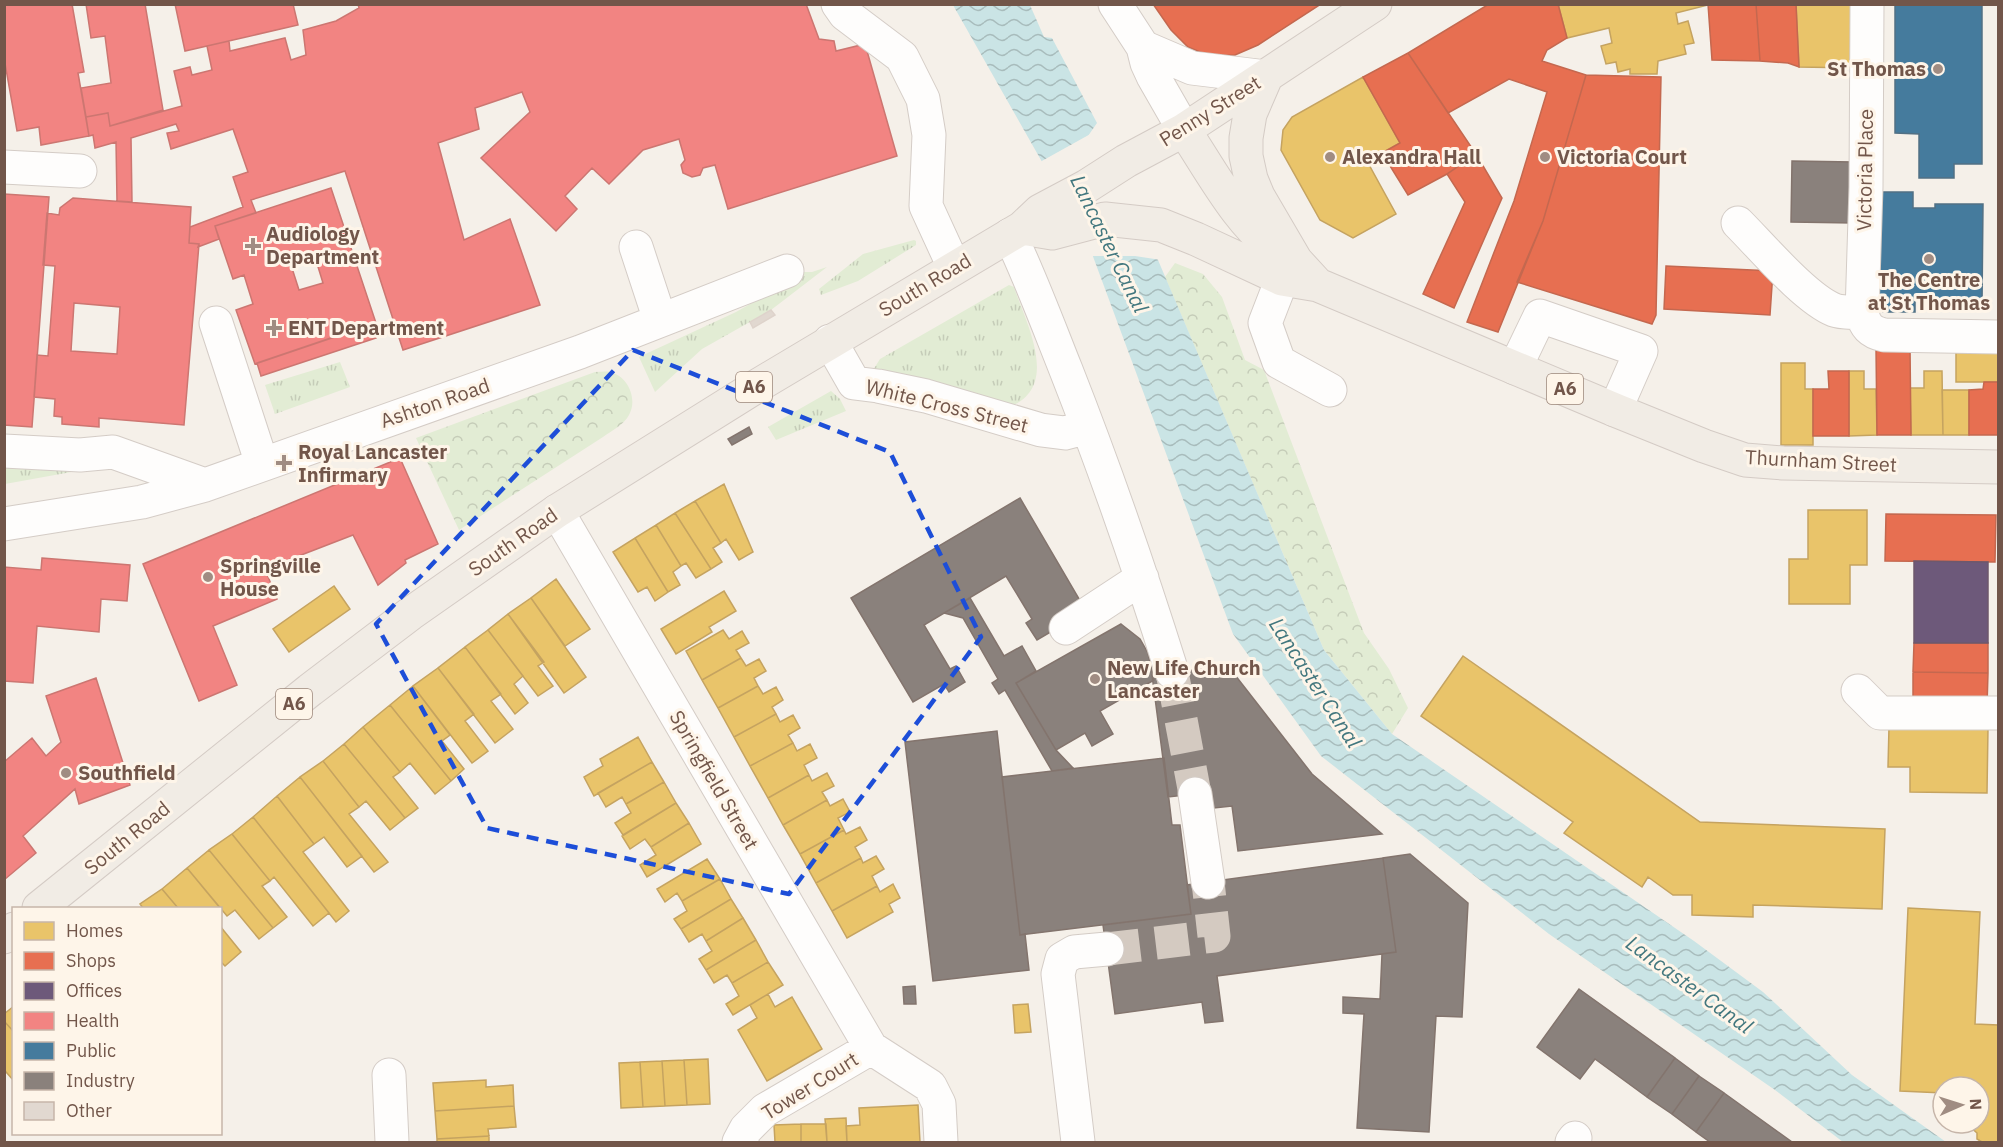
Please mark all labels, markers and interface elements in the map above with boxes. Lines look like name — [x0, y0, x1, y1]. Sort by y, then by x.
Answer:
place label: St Thomas — [1827, 55, 1926, 82]
marker: St Thomas — [1931, 62, 1945, 76]
street label: Penny Street — [1154, 69, 1266, 152]
street label: Victoria Place — [1850, 109, 1879, 231]
place label: Alexandra Hall — [1342, 143, 1481, 170]
place label: Victoria Court — [1557, 143, 1687, 170]
marker: Alexandra Hall — [1323, 150, 1337, 164]
marker: Victoria Court — [1538, 150, 1552, 164]
water label: Lancaster Canal — [1064, 170, 1156, 318]
place label: Audiology Department — [266, 220, 379, 270]
marker: Audiology Department — [244, 237, 262, 255]
street label: South Road — [874, 246, 976, 323]
marker: The Centre at St Thomas — [1922, 252, 1936, 266]
place label: The Centre at St Thomas — [1868, 266, 1990, 316]
place label: ENT Department — [288, 314, 444, 341]
marker: ENT Department — [265, 319, 283, 337]
street label: Ashton Road — [376, 371, 493, 434]
road number: A6 — [736, 372, 772, 402]
street label: White Cross Street — [863, 372, 1031, 439]
road number: A6 — [1547, 374, 1583, 404]
place label: Royal Lancaster Infirmary — [298, 438, 447, 488]
street label: Thurnham Street — [1744, 443, 1898, 478]
marker: Royal Lancaster Infirmary — [275, 454, 293, 472]
street label: South Road — [463, 501, 563, 582]
place label: Springville House — [220, 552, 321, 602]
marker: Springville House — [201, 570, 215, 584]
water label: Lancaster Canal — [1263, 612, 1369, 753]
place label: New Life Church Lancaster — [1107, 654, 1261, 704]
marker: New Life Church Lancaster — [1088, 672, 1102, 686]
road number: A6 — [276, 689, 312, 719]
street label: Springfield Street — [664, 705, 765, 854]
place label: Southfield — [78, 759, 176, 786]
marker: Southfield — [59, 766, 73, 780]
street label: South Road — [78, 795, 175, 881]
legend — [12, 907, 222, 1135]
text: Homes — [66, 919, 123, 942]
water label: Lancaster Canal — [1621, 929, 1759, 1040]
text: Shops — [66, 949, 116, 972]
text: Offices — [66, 979, 122, 1002]
text: Health — [66, 1009, 120, 1032]
text: Public — [66, 1039, 116, 1062]
street label: Tower Court — [756, 1045, 863, 1126]
text: Industry — [66, 1069, 135, 1092]
north arrow — [1931, 1075, 1991, 1135]
text: N — [1966, 1098, 1986, 1111]
text: Other — [66, 1099, 112, 1122]

